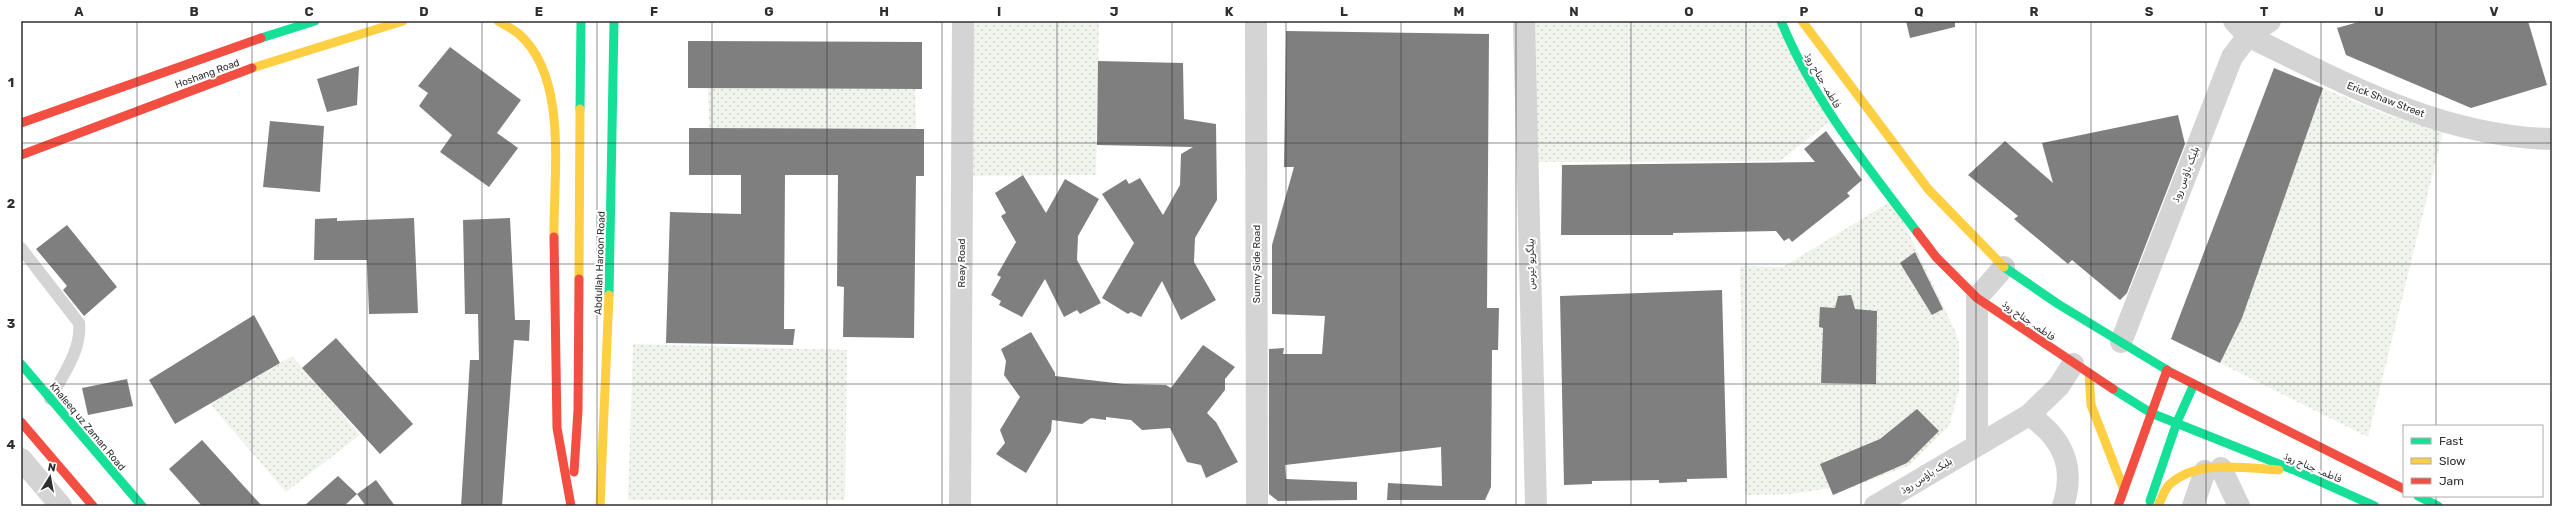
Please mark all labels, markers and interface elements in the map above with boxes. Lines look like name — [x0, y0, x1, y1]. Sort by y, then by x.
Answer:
text: A — [74, 4, 84, 19]
text: B — [189, 4, 199, 19]
text: C — [304, 4, 314, 19]
text: D — [419, 4, 429, 19]
text: E — [535, 4, 543, 19]
text: F — [650, 4, 658, 19]
text: G — [764, 4, 774, 19]
text: H — [879, 4, 889, 19]
text: I — [997, 4, 1001, 19]
text: J — [1110, 4, 1118, 19]
text: K — [1225, 4, 1234, 19]
text: L — [1340, 4, 1348, 19]
text: M — [1454, 4, 1464, 19]
text: N — [1569, 4, 1579, 19]
text: O — [1684, 4, 1694, 19]
text: P — [1800, 4, 1809, 19]
text: Q — [1914, 4, 1924, 19]
text: R — [2030, 4, 2039, 19]
text: S — [2145, 4, 2154, 19]
text: T — [2260, 4, 2268, 19]
text: U — [2374, 4, 2384, 19]
text: V — [2489, 4, 2499, 19]
street label: فاطمہ جناح روڈ — [1801, 51, 1843, 111]
street label: Hoshang Road — [173, 57, 241, 91]
text: 1 — [8, 75, 14, 90]
street label: Erick Shaw Street — [2345, 80, 2426, 120]
street label: بلیک ہاؤس روڈ — [2170, 145, 2202, 204]
text: 2 — [7, 196, 15, 211]
street label: Abdullah Haroon Road — [592, 211, 608, 315]
street label: Sunny Side Road — [1251, 225, 1263, 303]
street label: بیلگریو ٹیرس — [1525, 238, 1537, 290]
street label: Reay Road — [956, 239, 968, 287]
street label: فاطمہ جناح روڈ — [1999, 298, 2057, 344]
text: 3 — [7, 316, 16, 331]
street label: Khaleeq uz Zaman Road — [47, 380, 128, 473]
legend — [2403, 425, 2543, 497]
text: Fast — [2439, 434, 2463, 448]
text: 4 — [7, 437, 16, 452]
street label: فاطمہ جناح روڈ — [2281, 450, 2344, 487]
text: Slow — [2439, 454, 2466, 468]
street label: بلیک ہاؤس روڈ — [1898, 455, 1955, 497]
north arrow — [30, 457, 70, 497]
text: N — [47, 461, 57, 475]
text: Jam — [2439, 474, 2464, 488]

